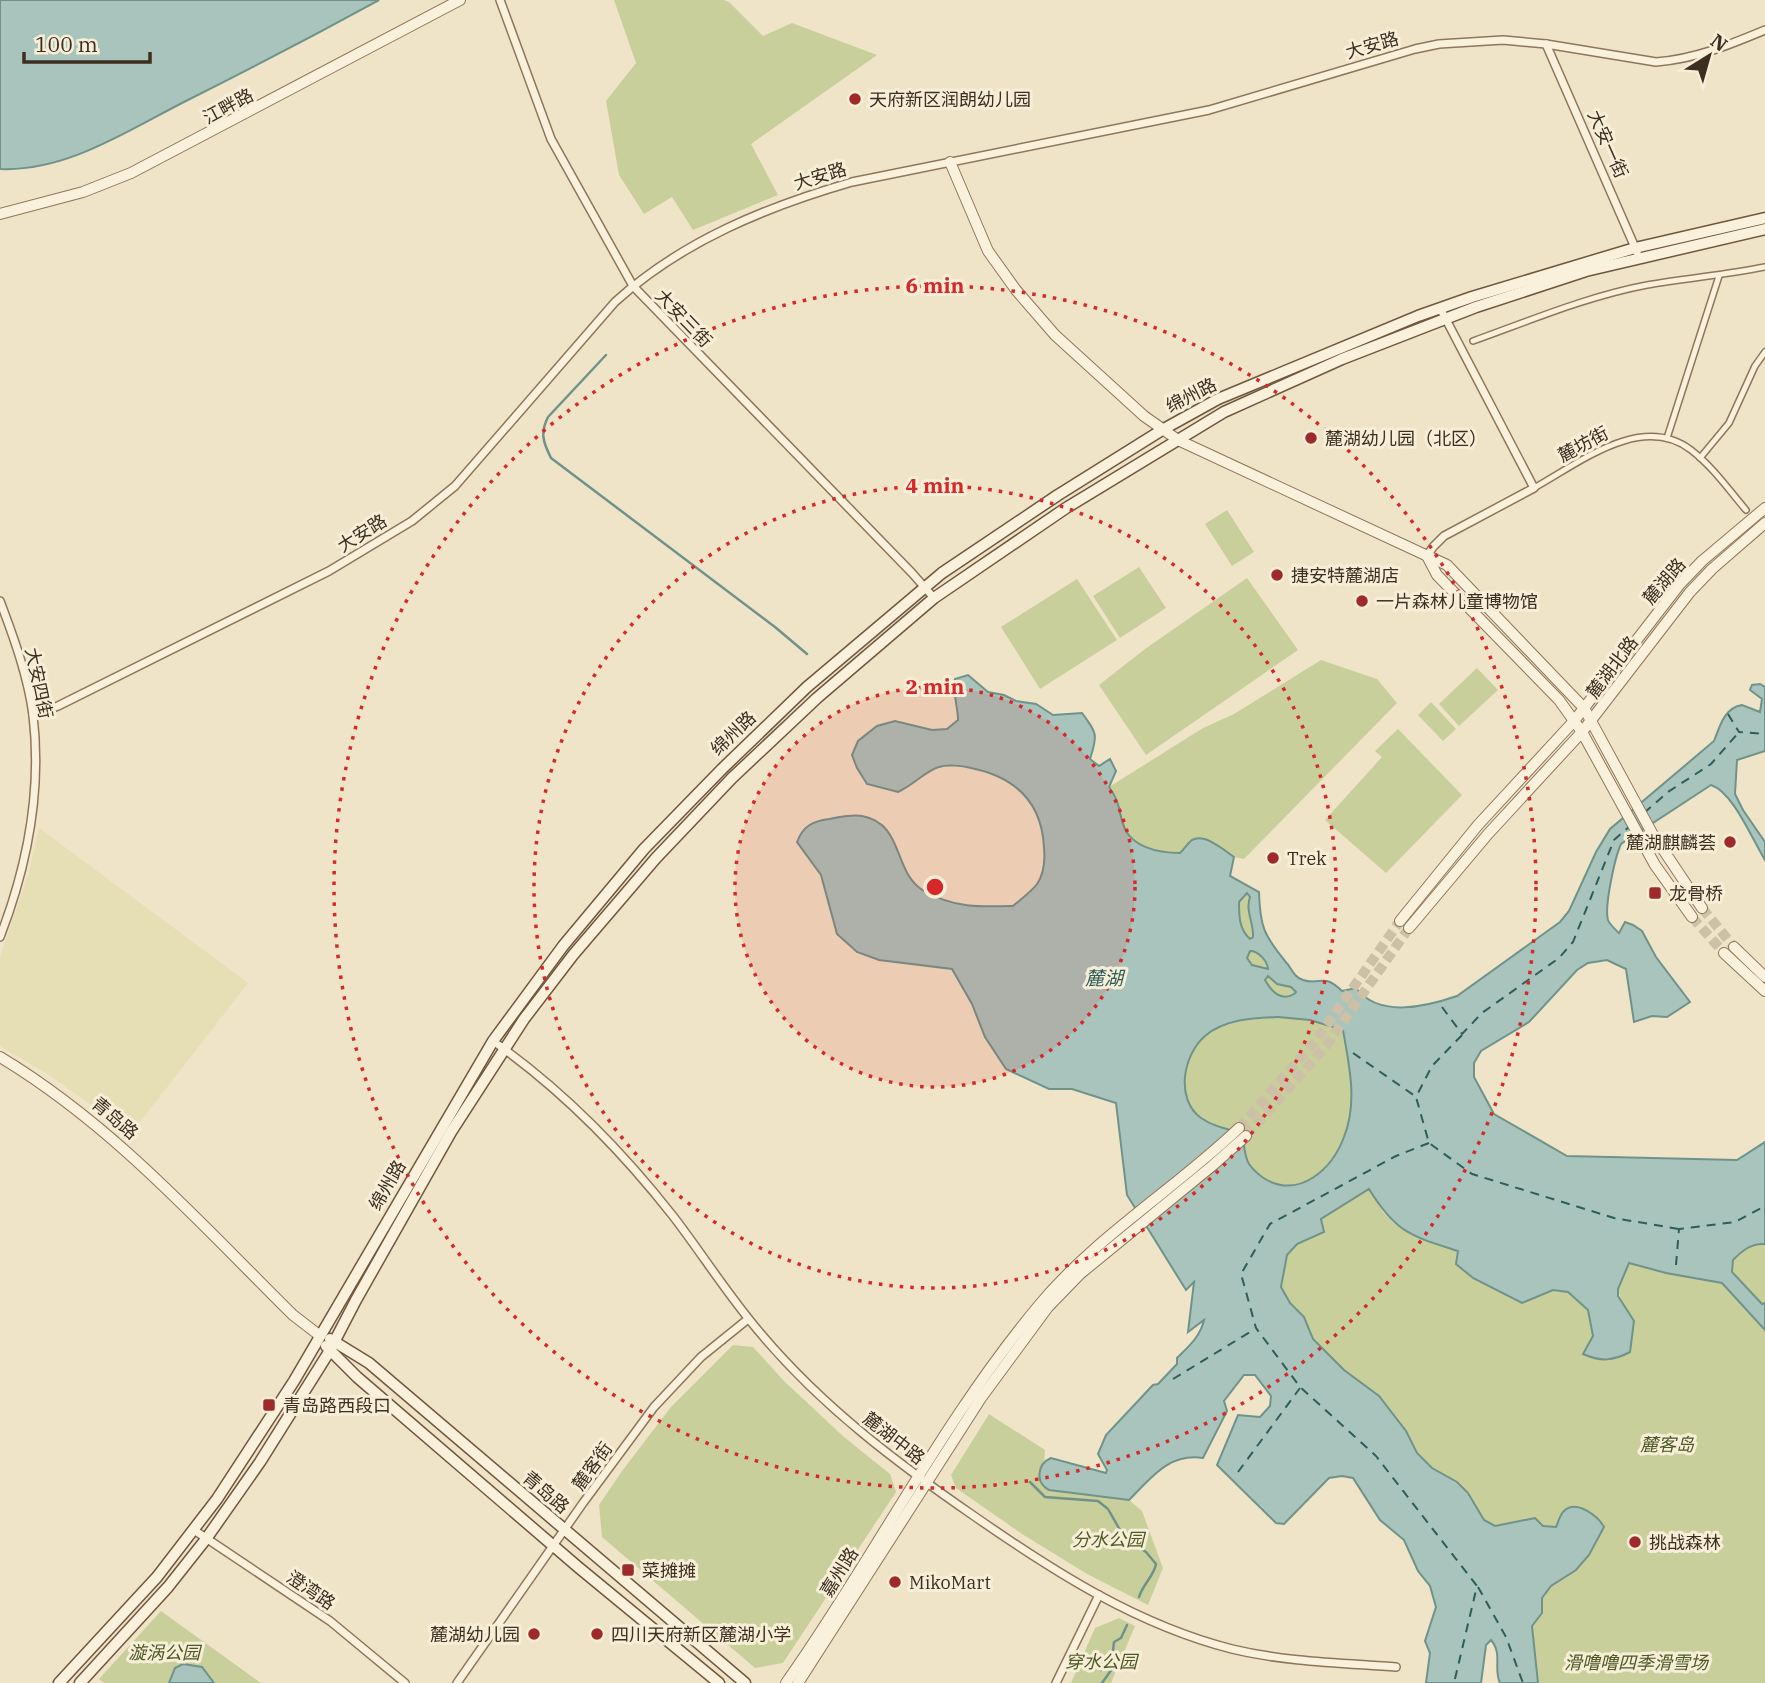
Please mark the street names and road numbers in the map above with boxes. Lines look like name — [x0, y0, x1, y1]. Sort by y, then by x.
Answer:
street label: 大安路 — [1343, 27, 1401, 63]
street label: 江畔路 — [199, 83, 257, 129]
street label: 大安一街 — [1583, 106, 1633, 182]
street label: 大安路 — [791, 157, 849, 195]
street label: 大安三街 — [651, 284, 717, 352]
street label: 绵州路 — [1162, 372, 1220, 418]
street label: 麓坊街 — [1554, 421, 1612, 467]
street label: 大安路 — [333, 509, 391, 557]
street label: 麓湖路 — [1638, 553, 1690, 609]
street label: 麓湖北路 — [1581, 631, 1643, 703]
street label: 大安四街 — [20, 645, 58, 721]
street label: 绵州路 — [706, 706, 760, 760]
street label: 青岛路 — [87, 1092, 143, 1144]
street label: 绵州路 — [364, 1156, 410, 1214]
street label: 麓湖中路 — [859, 1407, 929, 1469]
street label: 麓客街 — [567, 1437, 617, 1495]
street label: 青岛路 — [518, 1466, 574, 1518]
street label: 嘉州路 — [815, 1543, 863, 1601]
street label: 澄湾路 — [282, 1565, 340, 1615]

